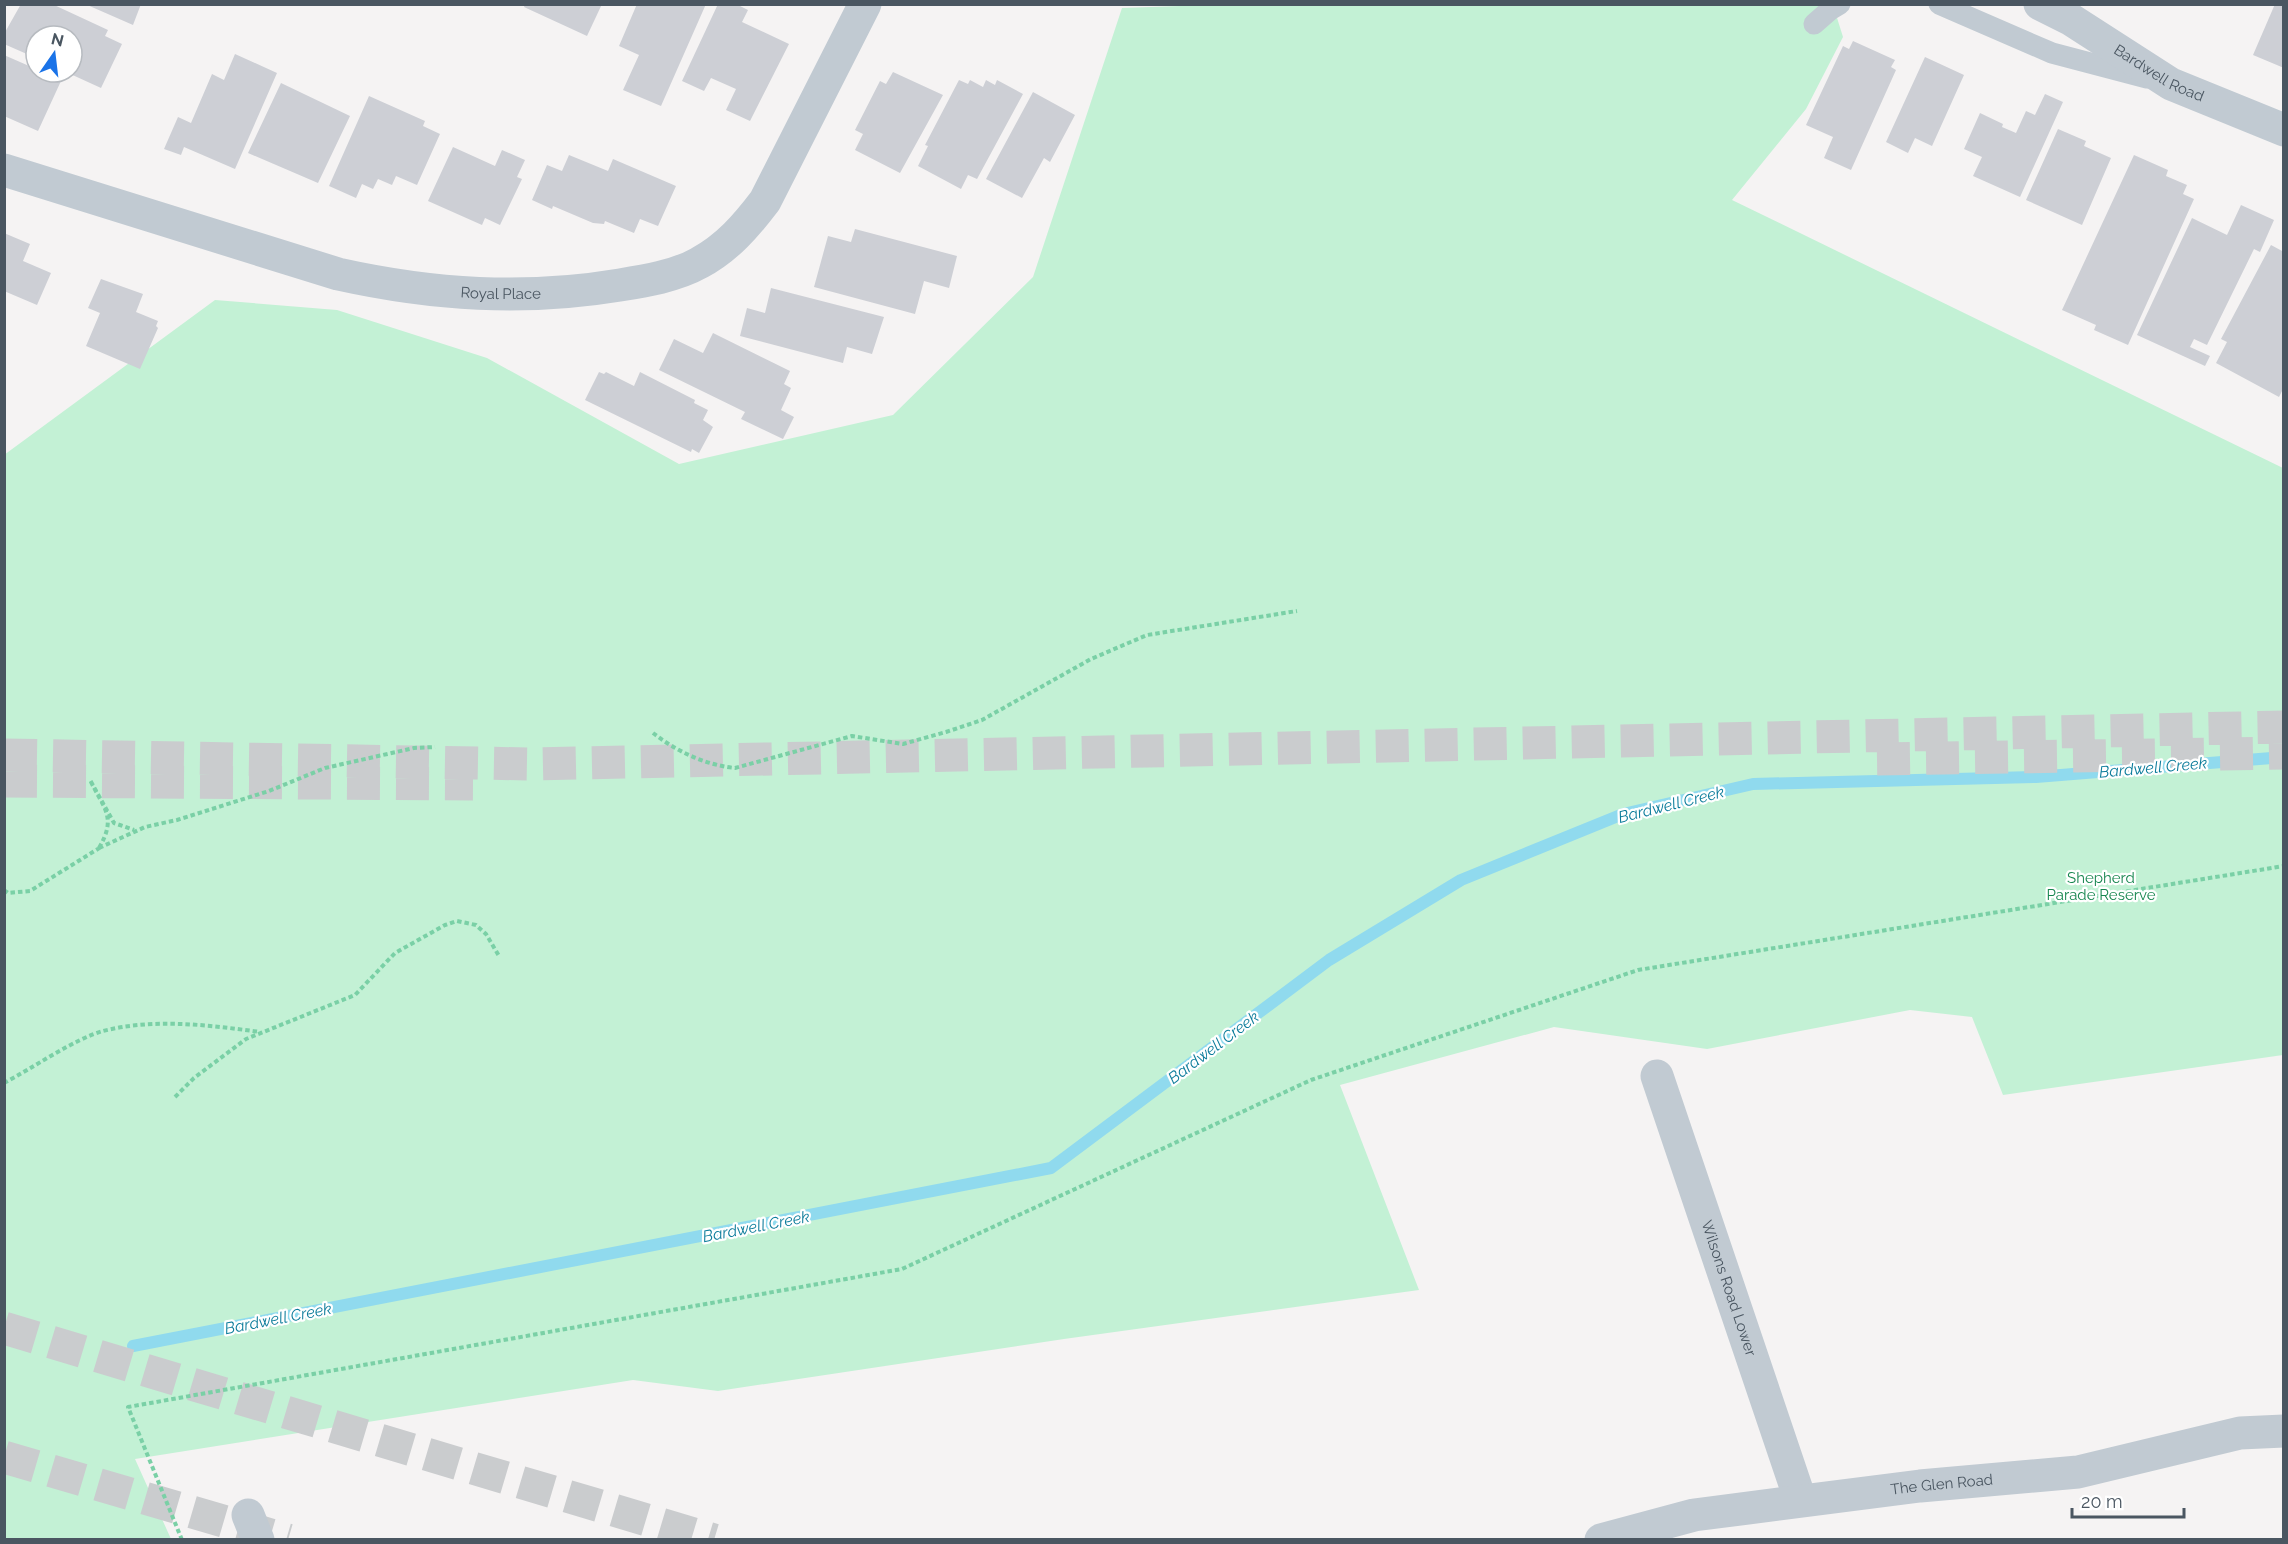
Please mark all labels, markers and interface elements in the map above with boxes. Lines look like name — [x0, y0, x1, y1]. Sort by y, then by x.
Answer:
north arrow — [24, 24, 84, 84]
text: N — [49, 29, 66, 51]
street label: Bardwell Road — [2111, 41, 2207, 105]
street label: Royal Place — [460, 283, 541, 303]
water label: Bardwell Creek — [2098, 753, 2208, 782]
water label: Bardwell Creek — [1616, 782, 1727, 827]
park label: Shepherd Parade Reserve — [2047, 869, 2156, 904]
water label: Bardwell Creek — [1164, 1007, 1263, 1088]
water label: Bardwell Creek — [701, 1207, 812, 1246]
street label: Wilsons Road Lower — [1697, 1218, 1760, 1359]
water label: Bardwell Creek — [223, 1299, 334, 1338]
street label: The Glen Road — [1890, 1471, 1994, 1499]
scale bar — [2072, 1481, 2184, 1519]
text: 20 m — [2081, 1491, 2123, 1512]

